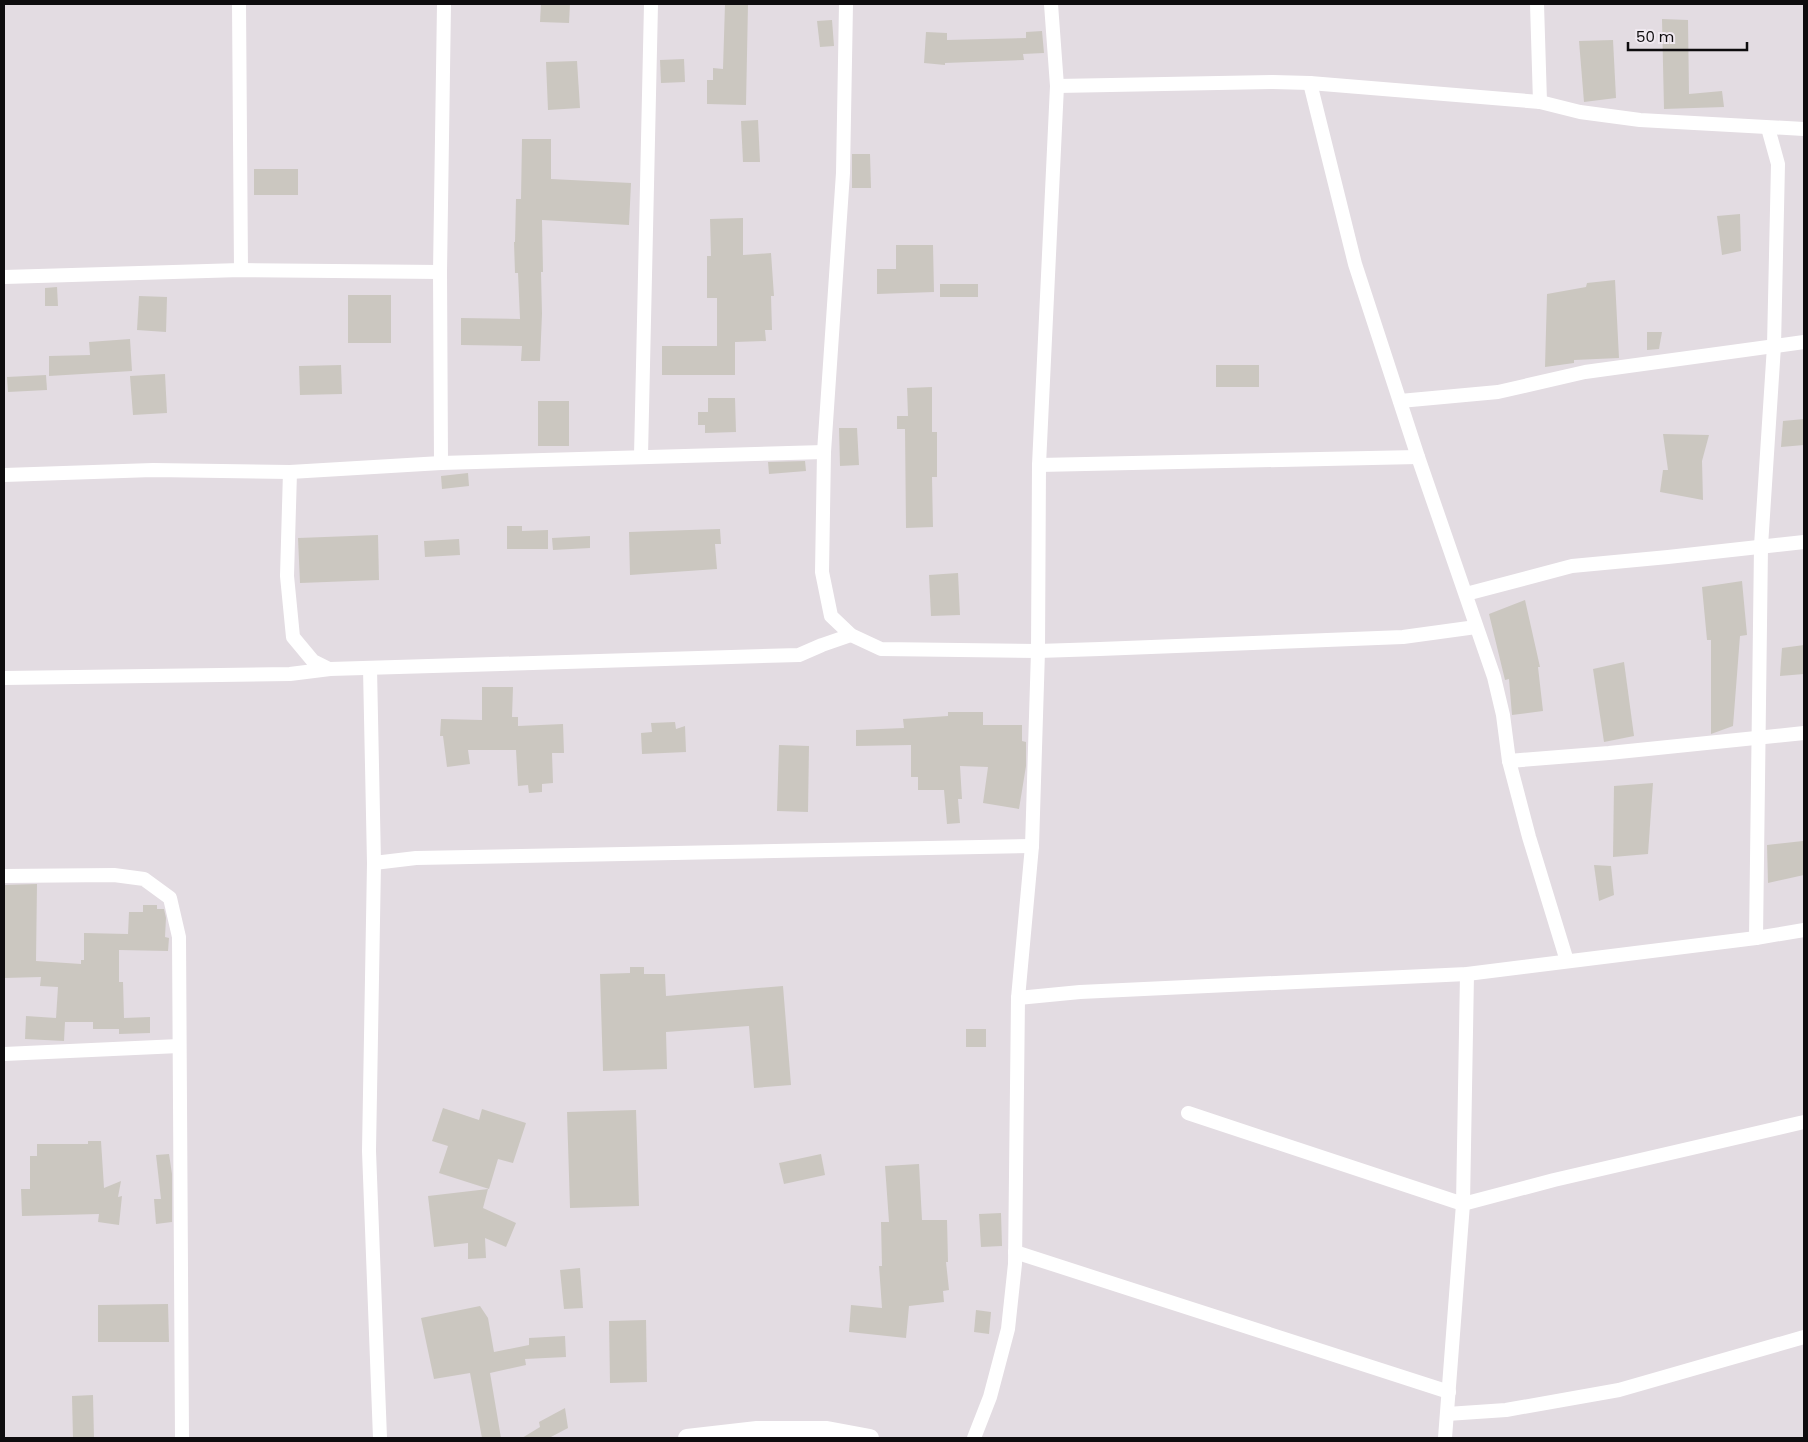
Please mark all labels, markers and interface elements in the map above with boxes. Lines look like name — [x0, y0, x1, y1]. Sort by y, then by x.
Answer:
scale bar — [1628, 20, 1747, 52]
text: 50 m — [1636, 26, 1674, 47]

